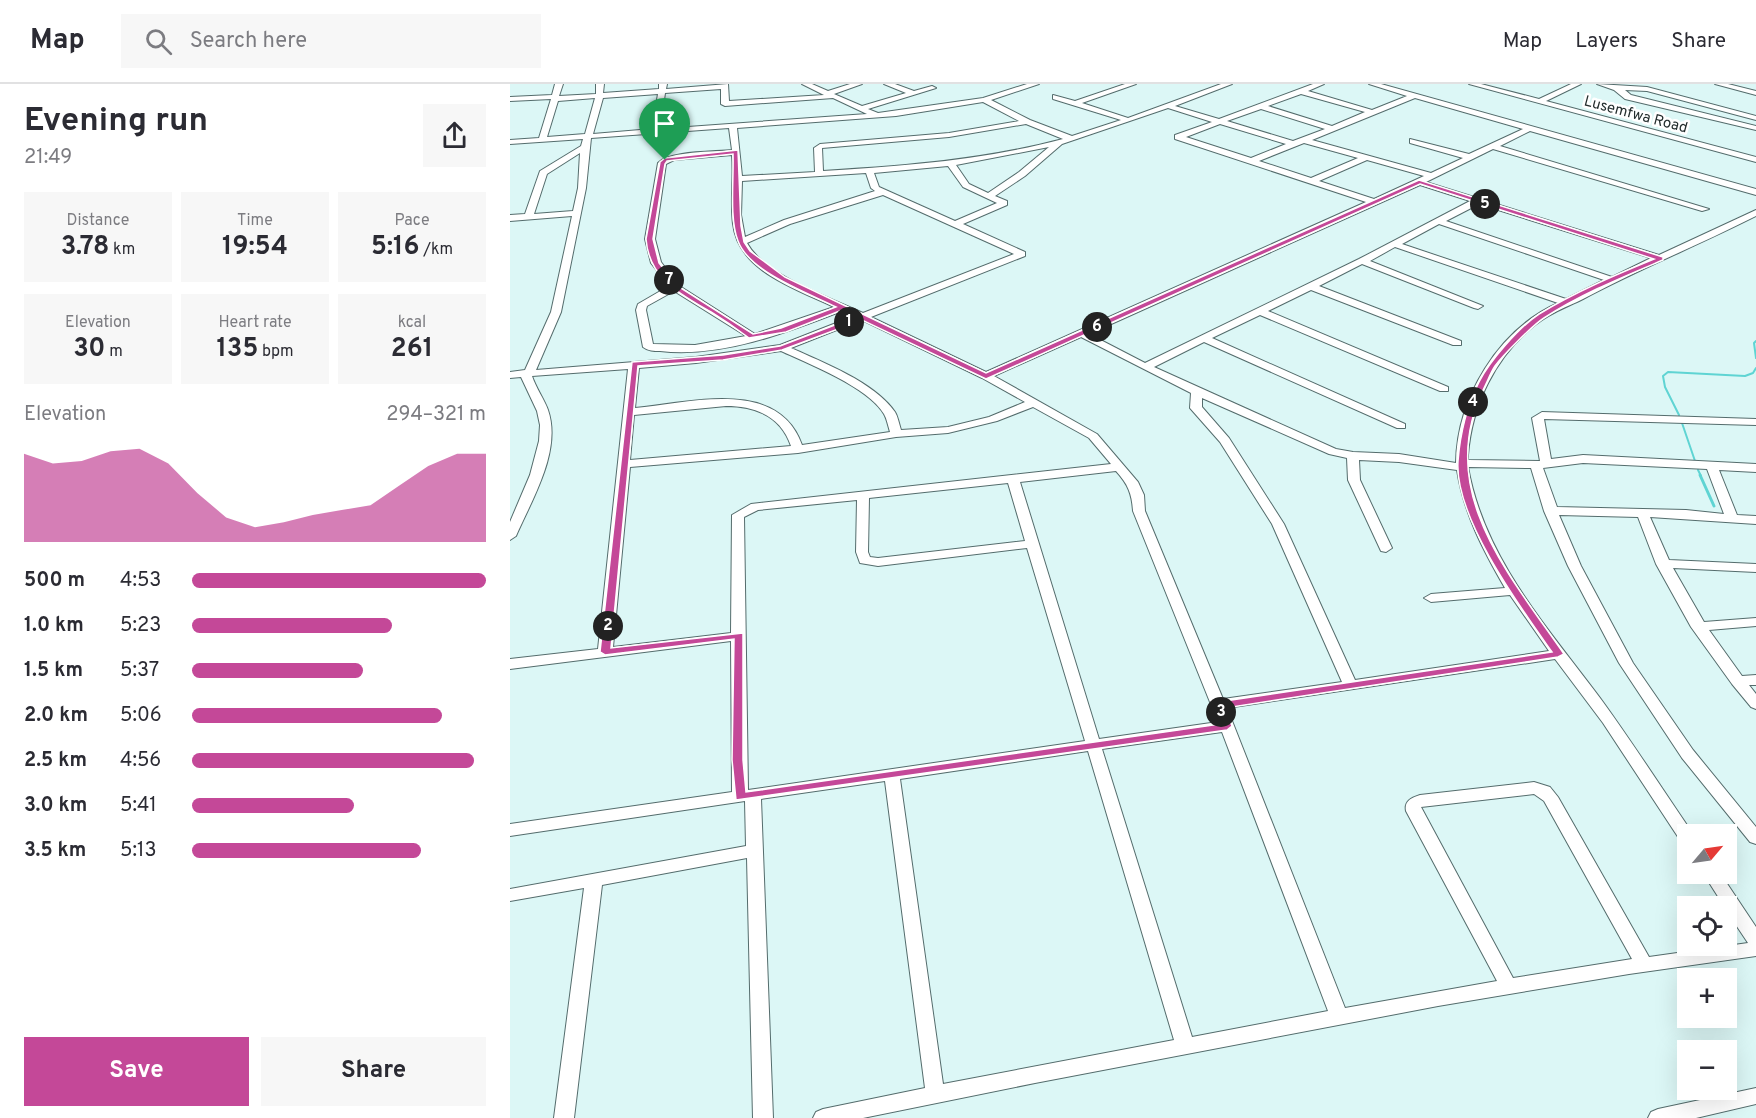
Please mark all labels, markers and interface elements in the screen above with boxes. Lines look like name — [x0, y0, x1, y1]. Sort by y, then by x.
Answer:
search box — [121, 14, 541, 68]
text: Map — [30, 23, 85, 59]
icon: search — [142, 25, 175, 58]
text: Search here — [190, 28, 307, 55]
text: Map — [1503, 28, 1542, 55]
text: Layers — [1575, 28, 1638, 55]
text: Share — [1671, 28, 1726, 55]
street label: Lusemfwa Road — [1582, 92, 1690, 138]
pin — [639, 98, 690, 160]
text: Evening run — [24, 101, 208, 143]
button: share — [423, 104, 486, 167]
icon: arrive — [648, 107, 681, 140]
text: 21:49 — [24, 145, 72, 171]
pin: 5 — [1470, 189, 1500, 219]
text: 5 — [1480, 194, 1490, 214]
text: Distance — [67, 211, 129, 231]
text: Time — [237, 211, 273, 231]
text: Pace — [394, 211, 430, 231]
text: 3.78 — [61, 231, 109, 264]
text: 19:54 — [222, 231, 288, 264]
text: 5:16 — [371, 231, 419, 264]
text: km — [109, 240, 135, 260]
text: /km — [419, 240, 453, 260]
pin: 7 — [654, 265, 684, 295]
text: 7 — [665, 270, 673, 290]
pin: 1 — [834, 307, 864, 337]
text: 1 — [846, 312, 852, 332]
pin: 6 — [1082, 312, 1112, 342]
text: Elevation — [65, 313, 131, 333]
text: Heart rate — [218, 313, 292, 333]
text: kcal — [398, 313, 426, 333]
text: 6 — [1092, 317, 1102, 337]
text: 30 — [73, 333, 105, 366]
text: 135 — [216, 333, 258, 366]
text: 261 — [391, 333, 433, 366]
text: m — [105, 342, 123, 362]
text: bpm — [258, 342, 294, 362]
pin: 4 — [1458, 387, 1488, 417]
text: 4 — [1468, 392, 1478, 412]
text: Elevation — [24, 402, 106, 428]
text: 294–321 m — [386, 402, 486, 428]
text: 500 m — [24, 568, 85, 594]
text: 4:53 — [120, 568, 161, 594]
pin: 2 — [593, 611, 623, 641]
text: 1.0 km — [24, 613, 84, 639]
text: 5:23 — [120, 613, 161, 639]
text: 2 — [603, 616, 613, 636]
text: 1.5 km — [24, 658, 83, 684]
text: 5:37 — [120, 658, 159, 684]
pin: 3 — [1206, 697, 1236, 727]
text: 3 — [1216, 702, 1226, 722]
text: 2.0 km — [24, 703, 88, 729]
text: 5:06 — [120, 703, 162, 729]
text: 2.5 km — [24, 748, 87, 774]
text: 4:56 — [120, 748, 161, 774]
text: 3.0 km — [24, 793, 87, 819]
text: 5:41 — [120, 793, 157, 819]
north arrow — [1677, 824, 1737, 884]
map controls — [1677, 824, 1737, 1100]
text: 3.5 km — [24, 838, 86, 864]
text: 5:13 — [120, 838, 156, 864]
button: locate — [1677, 896, 1737, 956]
button: + — [1677, 968, 1737, 1028]
button: Save — [24, 1037, 249, 1106]
button: Share — [261, 1037, 486, 1106]
button: − — [1677, 1040, 1737, 1100]

